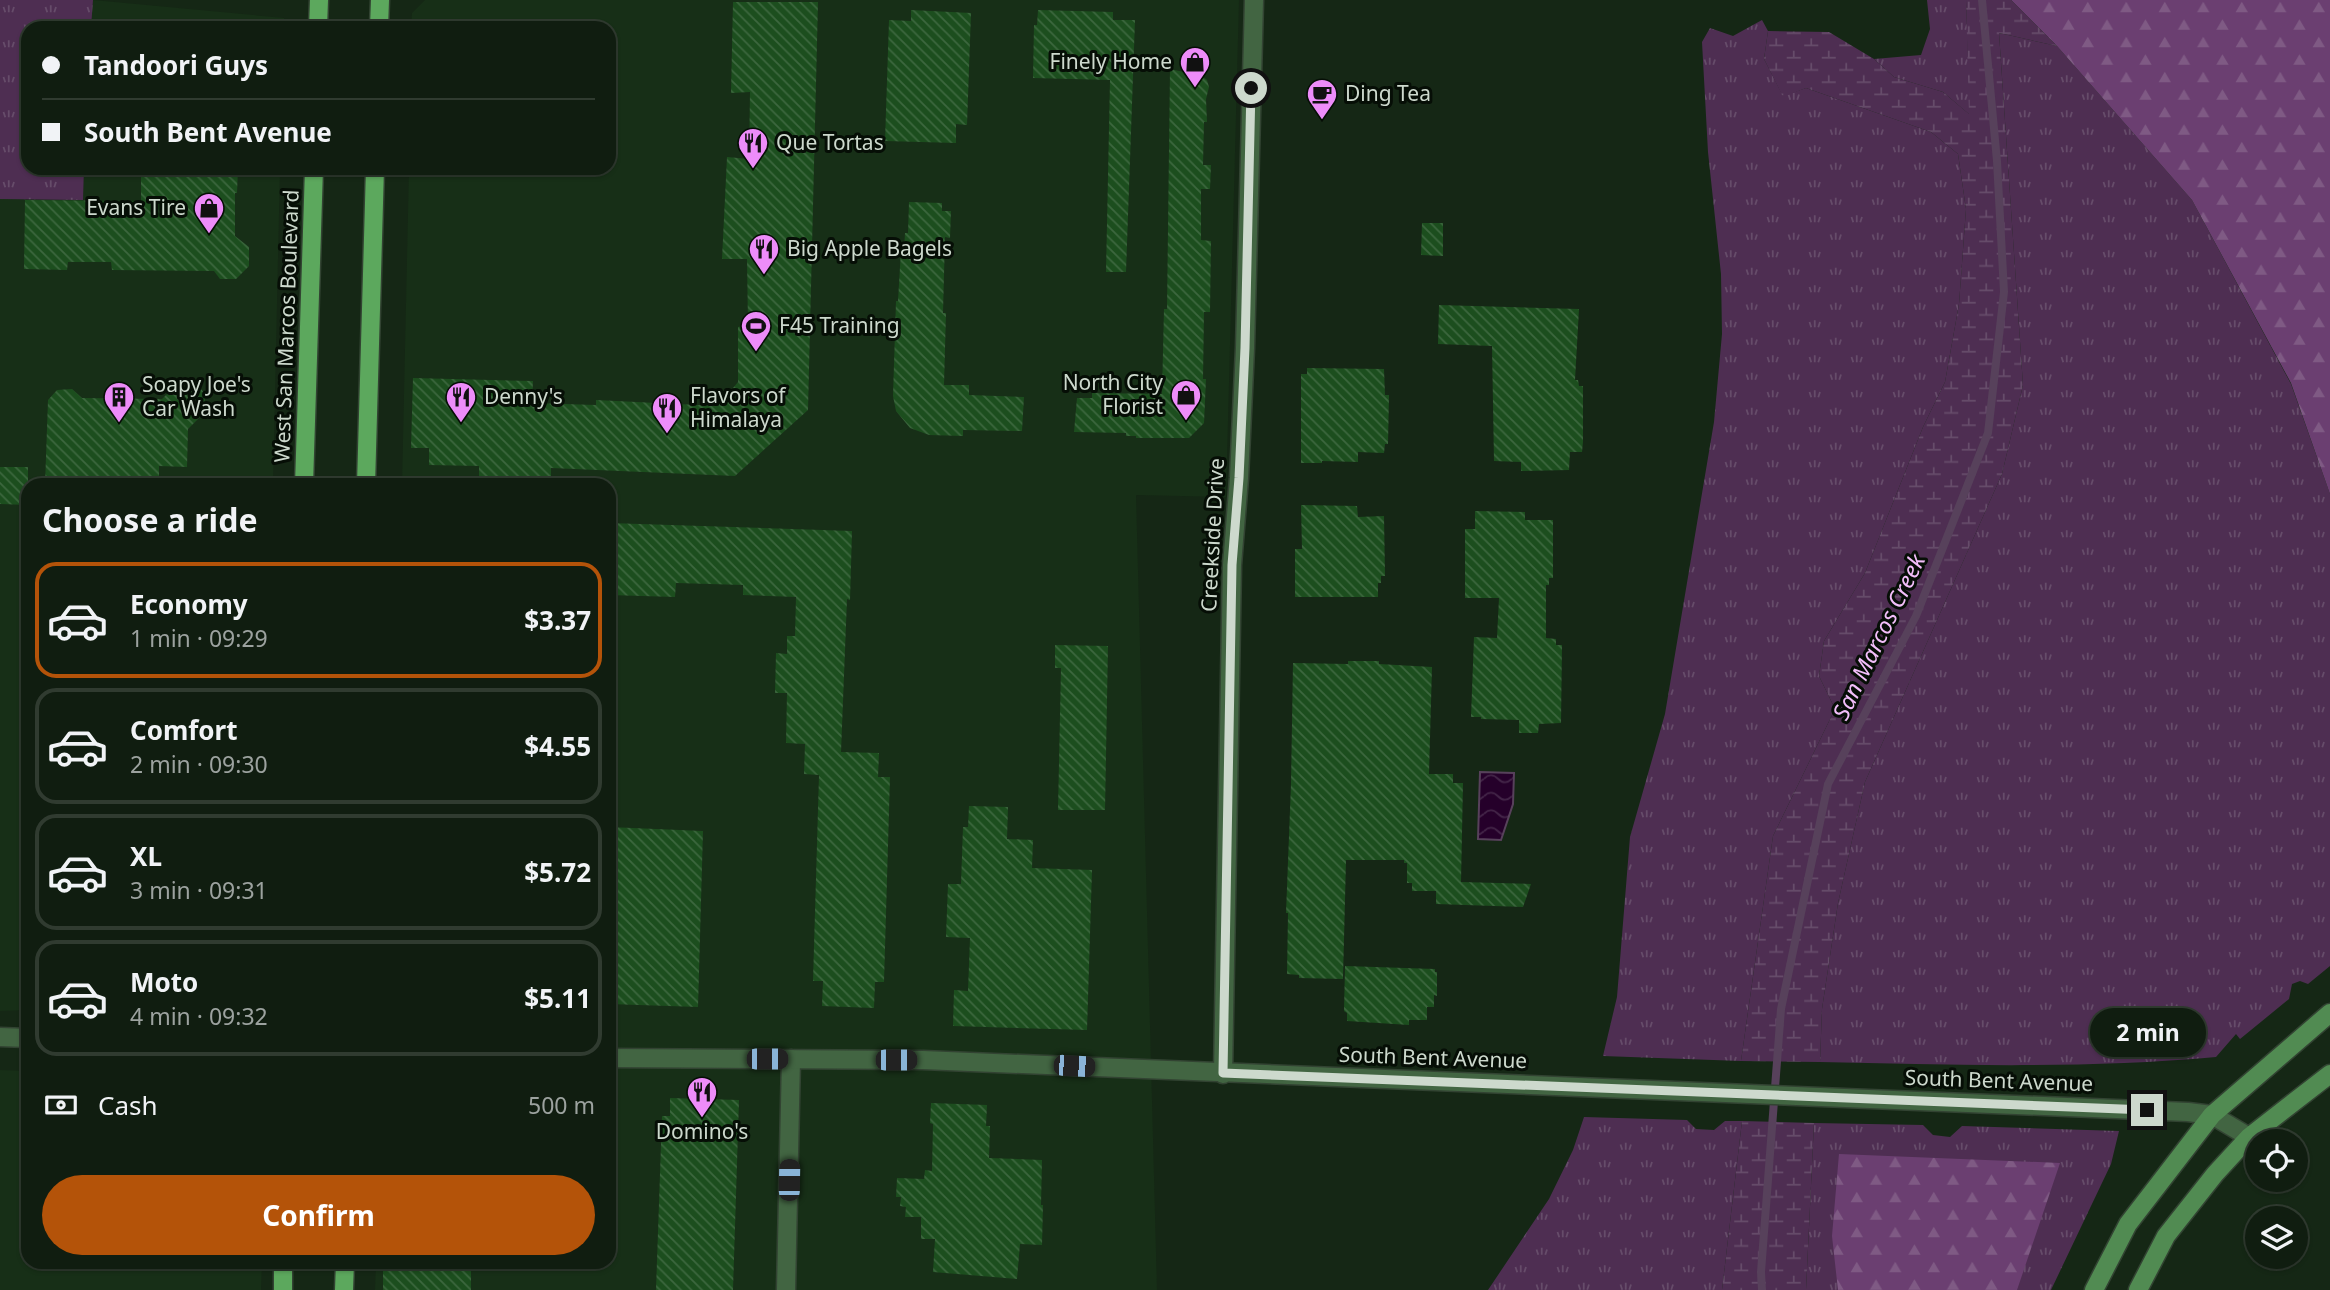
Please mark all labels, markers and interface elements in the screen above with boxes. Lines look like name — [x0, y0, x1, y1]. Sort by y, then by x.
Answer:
shop icon: Finely Home — [1178, 45, 1212, 89]
text: Tandoori Guys — [84, 47, 268, 83]
place label: Finely Home — [1050, 47, 1172, 75]
route start — [1235, 72, 1267, 104]
cafe icon: Ding Tea — [1305, 77, 1339, 121]
place label: Ding Tea — [1345, 79, 1431, 107]
text: South Bent Avenue — [84, 114, 332, 150]
restaurant icon: Que Tortas — [736, 126, 770, 170]
place label: Que Tortas — [776, 128, 884, 156]
street label: West San Marcos Boulevard — [267, 189, 305, 463]
shop icon: Evans Tire — [192, 191, 226, 235]
place label: Evans Tire — [86, 193, 186, 221]
restaurant icon: Big Apple Bagels — [747, 232, 781, 276]
place label: Big Apple Bagels — [787, 234, 952, 262]
sports icon: F45 Training — [739, 309, 773, 353]
place label: F45 Training — [779, 311, 900, 339]
place label: North City Florist — [1063, 368, 1163, 420]
place label: Soapy Joe's Car Wash — [142, 370, 251, 422]
shop icon: North City Florist — [1169, 378, 1203, 422]
building icon: Soapy Joe's Car Wash — [102, 380, 136, 424]
restaurant icon: Denny's — [444, 380, 478, 424]
place label: Flavors of Himalaya — [690, 381, 787, 433]
place label: Denny's — [484, 382, 563, 410]
restaurant icon: Flavors of Himalaya — [650, 391, 684, 435]
street label: Creekside Drive — [1194, 457, 1230, 613]
text: Choose a ride — [42, 498, 258, 541]
water label: San Marcos Creek — [1824, 547, 1933, 725]
text: Economy — [130, 586, 248, 622]
icon: car — [46, 589, 109, 652]
text: $3.37 — [524, 602, 591, 638]
text: 1 min · 09:29 — [130, 622, 268, 654]
text: Comfort — [130, 712, 238, 748]
icon: car — [46, 715, 109, 778]
text: $4.55 — [524, 728, 591, 764]
text: 2 min · 09:30 — [130, 748, 268, 780]
text: XL — [130, 838, 162, 874]
icon: car — [46, 841, 109, 904]
text: $5.72 — [524, 854, 591, 890]
text: 3 min · 09:31 — [130, 874, 268, 906]
text: Moto — [130, 964, 198, 1000]
icon: car — [46, 967, 109, 1030]
text: $5.11 — [524, 980, 591, 1016]
text: 4 min · 09:32 — [130, 1000, 268, 1032]
callout: 2 min — [2089, 1009, 2205, 1058]
text: 2 min — [2116, 1016, 2180, 1048]
street label: South Bent Avenue — [1338, 1040, 1528, 1074]
car — [747, 1049, 789, 1070]
car — [876, 1050, 918, 1071]
car — [1053, 1054, 1096, 1078]
street label: South Bent Avenue — [1904, 1063, 2094, 1097]
restaurant icon: Domino's — [685, 1075, 719, 1119]
icon: cash — [42, 1086, 80, 1124]
text: Cash — [98, 1087, 158, 1123]
text: 500 m — [528, 1089, 595, 1121]
route end — [2131, 1094, 2163, 1126]
place label: Domino's — [656, 1117, 748, 1145]
map controls — [2245, 1129, 2308, 1269]
button: locate — [2245, 1129, 2308, 1192]
car — [779, 1159, 800, 1201]
button: Confirm — [42, 1175, 595, 1255]
button: layers — [2245, 1206, 2308, 1269]

